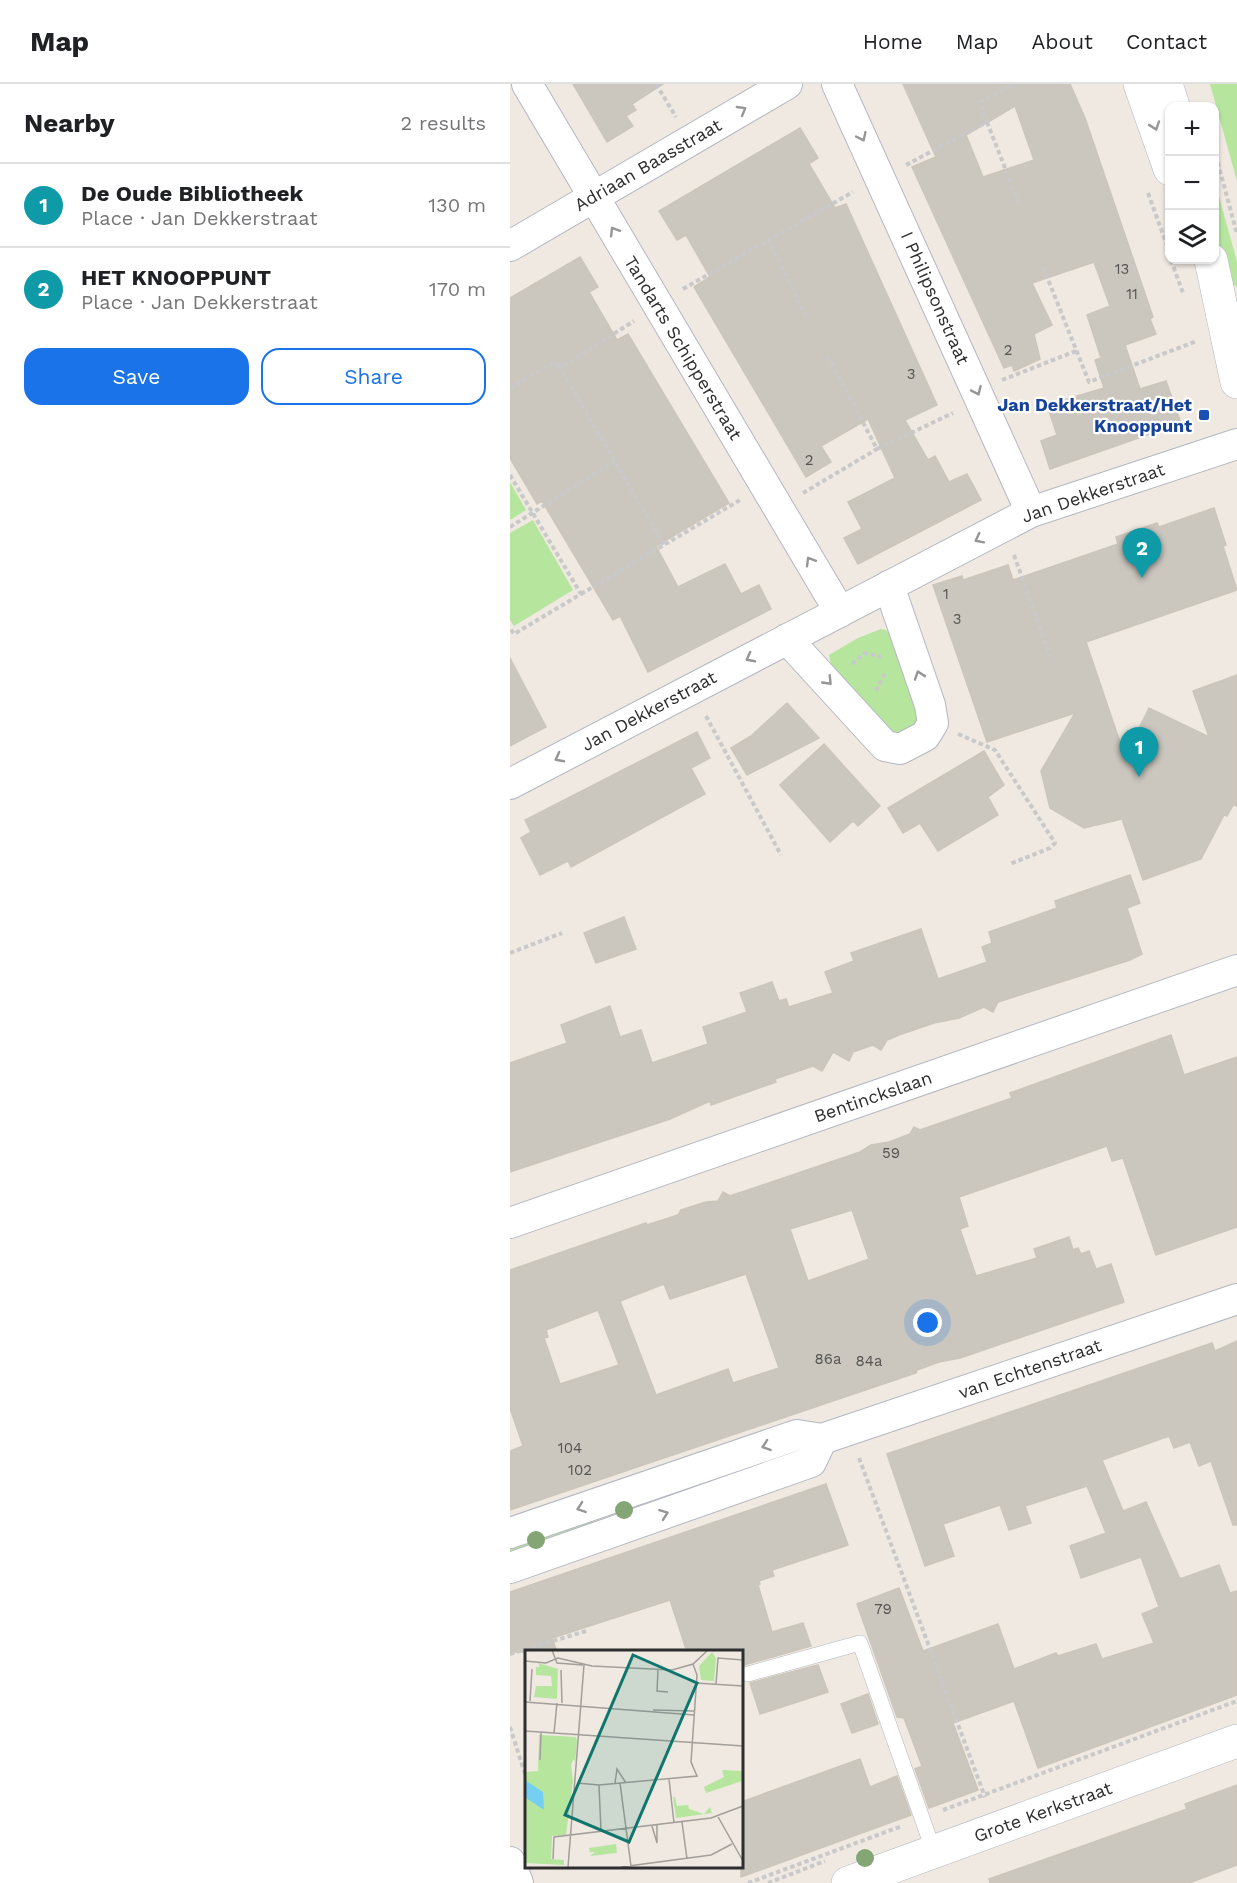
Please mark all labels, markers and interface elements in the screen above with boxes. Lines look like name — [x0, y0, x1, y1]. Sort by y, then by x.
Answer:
text: Map — [30, 25, 89, 58]
text: Home — [863, 29, 923, 54]
text: Map — [956, 29, 999, 54]
text: About — [1032, 29, 1093, 54]
text: Contact — [1126, 29, 1207, 54]
map controls — [1165, 102, 1219, 264]
button: + — [1165, 102, 1219, 156]
one-way arrow — [736, 106, 746, 118]
text: Nearby — [24, 108, 115, 138]
text: 2 results — [401, 111, 486, 135]
street label: Adriaan Baasstraat — [571, 114, 725, 215]
one-way arrow — [1147, 120, 1160, 131]
one-way arrow — [855, 131, 867, 142]
button: − — [1165, 156, 1219, 210]
text: De Oude Bibliotheek — [81, 181, 303, 206]
text: 1 — [39, 193, 48, 217]
text: 130 m — [428, 193, 486, 217]
text: Place · Jan Dekkerstraat — [81, 206, 318, 230]
button: layers — [1165, 210, 1219, 264]
one-way arrow — [610, 227, 622, 237]
street label: I Philipsonstraat — [897, 228, 974, 368]
street label: Tandarts Schipperstraat — [620, 252, 747, 444]
house number: 13 — [1115, 260, 1129, 278]
text: HET KNOOPPUNT — [81, 265, 271, 290]
text: 2 — [38, 277, 49, 301]
text: 170 m — [429, 277, 486, 301]
house number: 11 — [1126, 285, 1138, 303]
text: Place · Jan Dekkerstraat — [81, 290, 318, 314]
house number: 2 — [1004, 341, 1012, 359]
button: Save — [24, 348, 249, 405]
button: Share — [261, 348, 486, 405]
house number: 3 — [907, 365, 915, 383]
one-way arrow — [969, 385, 981, 396]
place label: Jan Dekkerstraat/Het Knooppunt — [997, 394, 1192, 436]
marker: Jan Dekkerstraat/Het Knooppunt — [1197, 408, 1211, 422]
house number: 2 — [805, 451, 813, 469]
street label: Jan Dekkerstraat — [1019, 458, 1168, 527]
pin: 2 — [1122, 528, 1162, 578]
one-way arrow — [975, 532, 985, 543]
one-way arrow — [806, 557, 817, 567]
house number: 1 — [943, 585, 949, 603]
house number: 3 — [953, 610, 961, 628]
one-way arrow — [746, 651, 756, 662]
street label: Jan Dekkerstraat — [578, 666, 720, 755]
one-way arrow — [914, 670, 927, 681]
one-way arrow — [820, 674, 831, 685]
pin: 1 — [1120, 728, 1158, 777]
one-way arrow — [554, 751, 565, 763]
street label: Bentinckslaan — [811, 1067, 935, 1127]
house number: 59 — [882, 1144, 900, 1162]
your location — [913, 1308, 942, 1337]
street label: van Echtenstraat — [956, 1334, 1104, 1403]
house number: 86a — [815, 1350, 842, 1368]
house number: 84a — [856, 1352, 883, 1370]
one-way arrow — [761, 1438, 772, 1451]
house number: 104 — [558, 1439, 582, 1457]
house number: 102 — [568, 1461, 592, 1479]
one-way arrow — [576, 1501, 587, 1514]
one-way arrow — [658, 1508, 669, 1521]
house number: 79 — [874, 1600, 892, 1618]
inset map — [525, 1650, 742, 1868]
street label: Grote Kerkstraat — [971, 1777, 1115, 1846]

